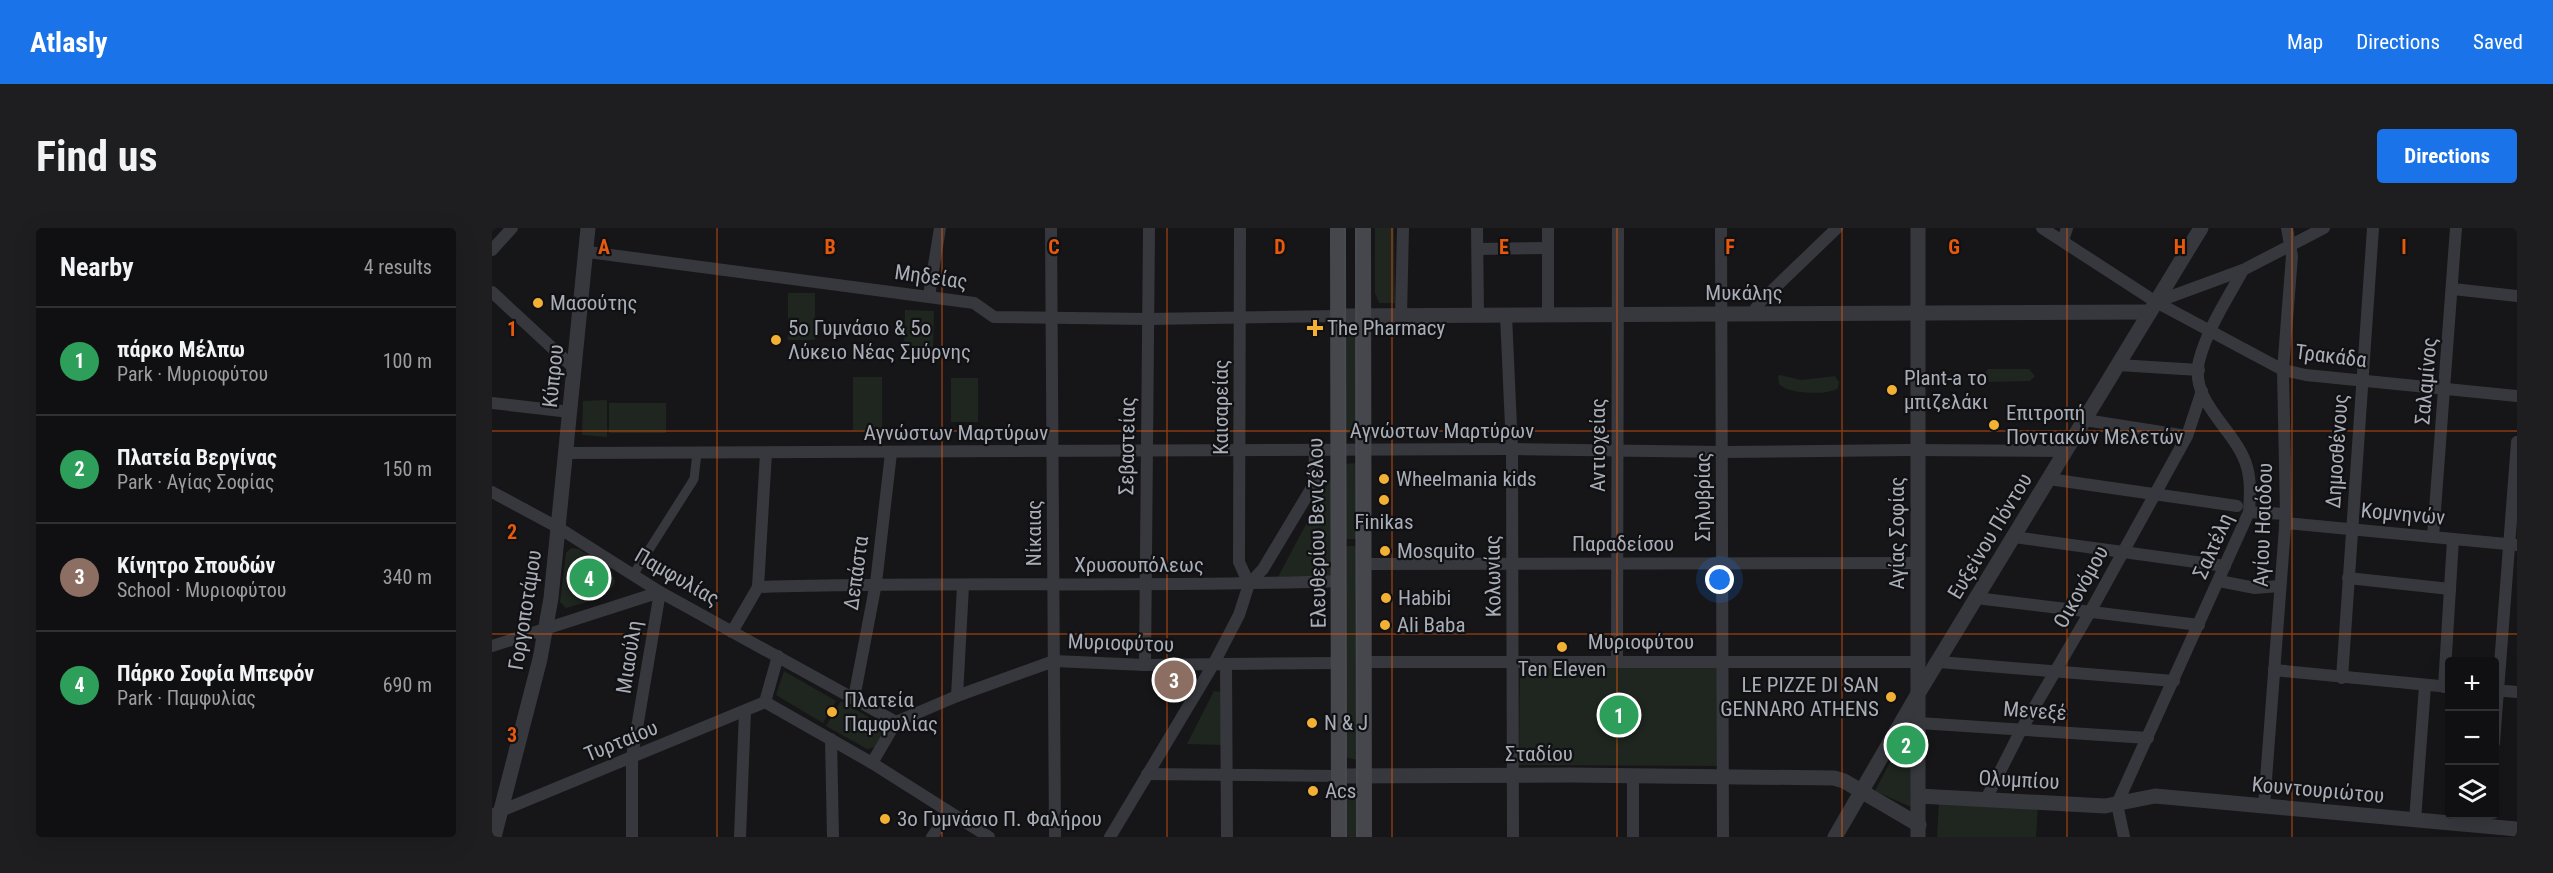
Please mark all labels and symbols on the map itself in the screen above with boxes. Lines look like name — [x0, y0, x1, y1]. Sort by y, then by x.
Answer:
text: A — [598, 235, 610, 259]
text: B — [824, 235, 836, 259]
text: C — [1048, 235, 1060, 259]
text: D — [1274, 235, 1286, 259]
text: E — [1499, 235, 1509, 259]
text: F — [1725, 235, 1735, 259]
text: G — [1948, 235, 1960, 259]
text: H — [2174, 235, 2186, 259]
text: I — [2401, 235, 2407, 259]
street label: Μηδείας — [893, 260, 969, 294]
street label: Μυκάλης — [1705, 281, 1783, 305]
place label: Μασούτης — [550, 291, 637, 315]
marker: Μασούτης — [531, 296, 545, 310]
place label: 5ο Γυμνάσιο & 5ο Λύκειο Νέας Σμύρνης — [788, 316, 971, 364]
place label: The Pharmacy — [1327, 316, 1446, 340]
text: 1 — [507, 317, 517, 341]
marker: The Pharmacy — [1308, 321, 1322, 335]
marker: 5ο Γυμνάσιο & 5ο Λύκειο Νέας Σμύρνης — [769, 333, 783, 347]
street label: Σαλαμίνος — [2410, 336, 2442, 426]
street label: Τρακάδα — [2294, 340, 2369, 372]
street label: Κύπρου — [538, 343, 568, 409]
street label: Καισαρείας — [1209, 359, 1233, 455]
place label: Plant-a το μπιζελάκι — [1904, 366, 1988, 414]
marker: Plant-a το μπιζελάκι — [1885, 383, 1899, 397]
street label: Δημοσθένους — [2321, 393, 2353, 509]
street label: Σεβαστείας — [1114, 397, 1140, 495]
street label: Αντιοχείας — [1586, 398, 1610, 492]
place label: Επιτροπή Ποντιακών Μελετών — [2006, 401, 2183, 449]
marker: Επιτροπή Ποντιακών Μελετών — [1987, 418, 2001, 432]
street label: Αγνώστων Μαρτύρων — [1350, 419, 1534, 443]
street label: Αγνώστων Μαρτύρων — [864, 421, 1048, 445]
street label: Ελευθερίου Βενιζέλου — [1303, 438, 1331, 628]
street label: Σηλυβρίας — [1691, 452, 1715, 542]
street label: Αγίου Ησιόδου — [2249, 463, 2277, 587]
place label: Wheelmania kids — [1396, 467, 1537, 491]
street label: Ευξείνου Πόντου — [1943, 469, 2037, 603]
marker: Wheelmania kids — [1377, 472, 1391, 486]
street label: Αγίας Σοφίας — [1885, 476, 1909, 590]
marker: Finikas — [1377, 493, 1391, 507]
street label: Κομνηνών — [2360, 498, 2446, 530]
street label: Νίκαιας — [1022, 500, 1046, 566]
street label: Σαλτέλη — [2188, 509, 2238, 583]
place label: Finikas — [1354, 510, 1414, 534]
text: 2 — [507, 520, 517, 544]
street label: Παραδείσου — [1572, 532, 1674, 556]
street label: Δεπάστα — [839, 534, 873, 612]
street label: Κολωνίας — [1480, 535, 1506, 617]
place label: Mosquito — [1397, 539, 1475, 563]
street label: Οικονόμου — [2049, 542, 2113, 632]
street label: Παμφυλίας — [630, 543, 724, 611]
marker: Mosquito — [1378, 544, 1392, 558]
street label: Γοργοποτάμου — [504, 548, 546, 672]
street label: Χρυσουπόλεως — [1074, 553, 1204, 577]
pin: 4 — [570, 556, 608, 600]
your location — [1705, 565, 1734, 594]
place label: Habibi — [1398, 586, 1451, 610]
marker: Habibi — [1379, 591, 1393, 605]
place label: Ali Baba — [1397, 613, 1466, 637]
marker: Ali Baba — [1378, 618, 1392, 632]
street label: Μιαούλη — [611, 619, 647, 695]
street label: Μυριοφύτου — [1067, 629, 1175, 657]
street label: Μυριοφύτου — [1588, 630, 1694, 654]
marker: Ten Eleven — [1555, 640, 1569, 654]
place label: Ten Eleven — [1518, 657, 1606, 681]
pin: 3 — [1154, 658, 1194, 702]
place label: LE PIZZE DI SAN GENNARO ATHENS — [1720, 673, 1879, 721]
place label: Πλατεία Παμφυλίας — [844, 688, 938, 736]
marker: LE PIZZE DI SAN GENNARO ATHENS — [1884, 690, 1898, 704]
pin: 1 — [1600, 692, 1638, 738]
street label: Μενεξέ — [2002, 697, 2068, 725]
marker: Πλατεία Παμφυλίας — [825, 705, 839, 719]
place label: N & J — [1324, 711, 1368, 735]
street label: Τυρταίου — [581, 715, 661, 767]
marker: N & J — [1305, 716, 1319, 730]
pin: 2 — [1886, 722, 1926, 768]
text: 3 — [507, 723, 517, 747]
street label: Σταδίου — [1505, 742, 1573, 766]
street label: Ολυμπίου — [1978, 766, 2060, 794]
street label: Κουντουριώτου — [2251, 772, 2385, 808]
place label: Acs — [1325, 779, 1356, 803]
marker: Acs — [1306, 784, 1320, 798]
place label: 3ο Γυμνάσιο Π. Φαλήρου — [897, 807, 1102, 831]
marker: 3ο Γυμνάσιο Π. Φαλήρου — [878, 812, 892, 826]

